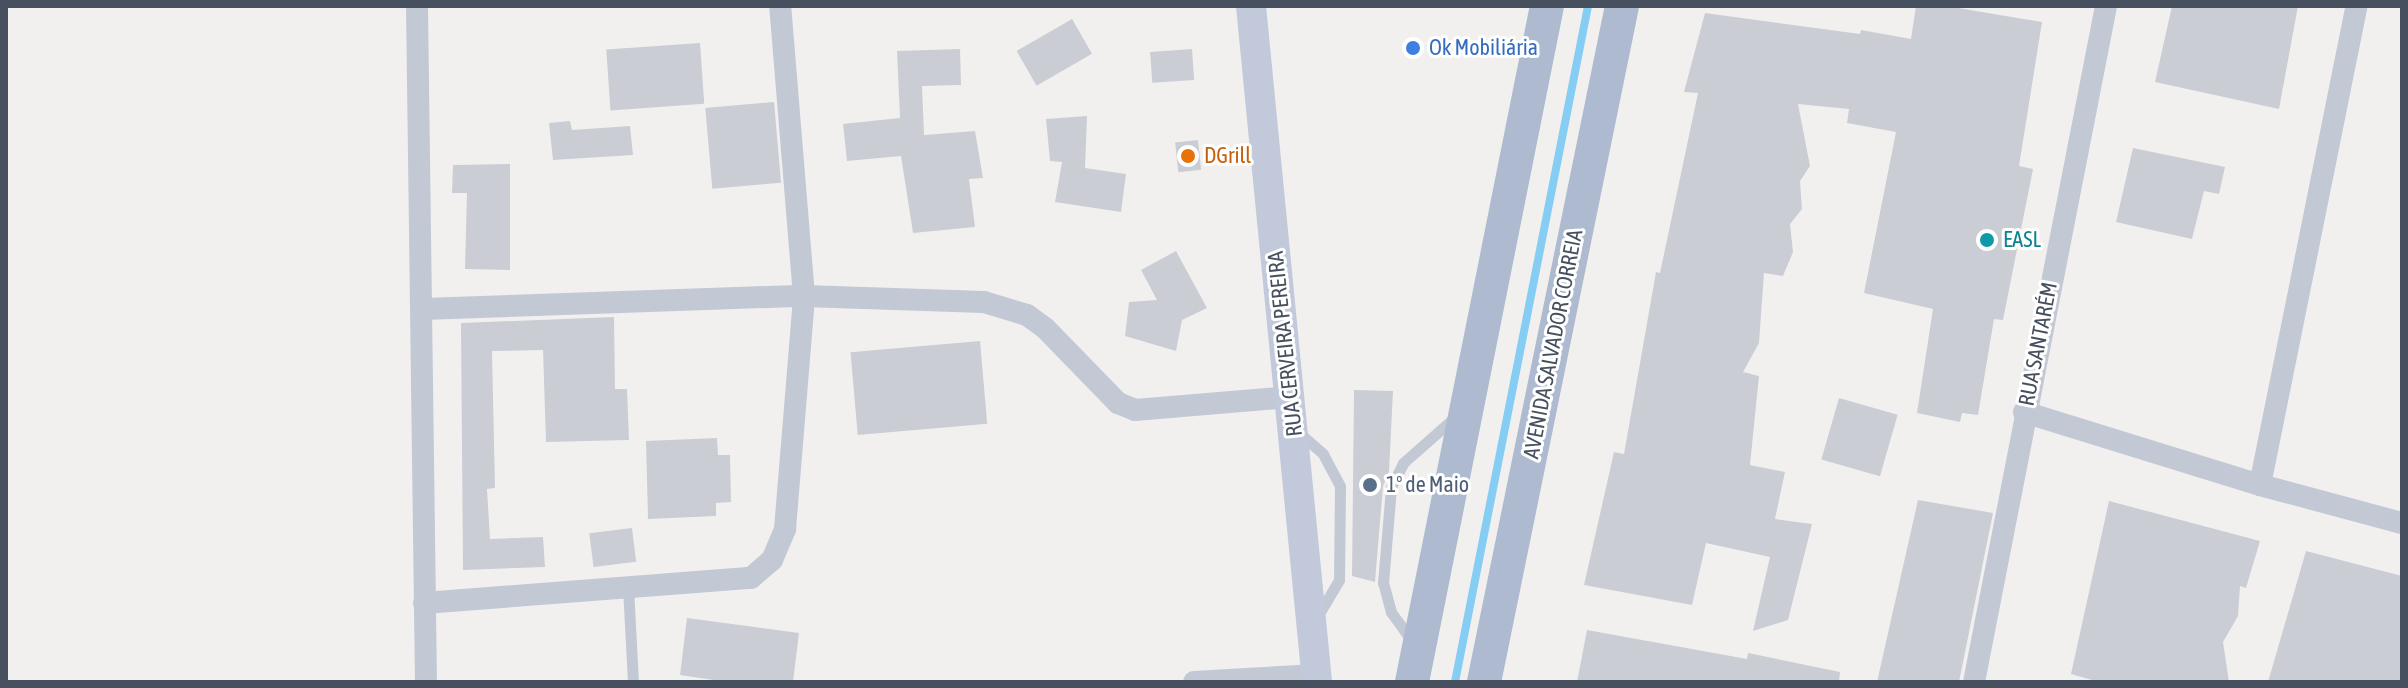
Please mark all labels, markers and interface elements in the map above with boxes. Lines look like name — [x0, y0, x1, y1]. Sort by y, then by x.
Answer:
place label: Ok Mobiliária — [1429, 35, 1538, 61]
marker: Ok Mobiliária — [1404, 39, 1422, 57]
place label: DGrill — [1204, 143, 1251, 169]
marker: DGrill — [1179, 147, 1197, 165]
street label: AVENIDA SALVADOR CORREIA — [1518, 227, 1588, 461]
place label: EASL — [2003, 227, 2041, 253]
marker: EASL — [1978, 231, 1996, 249]
street label: RUA CERVEIRA PEREIRA — [1262, 250, 1308, 438]
street label: RUA SANTARÉM — [2013, 280, 2063, 408]
place label: 1º de Maio — [1386, 472, 1469, 498]
marker: 1º de Maio — [1361, 476, 1379, 494]

